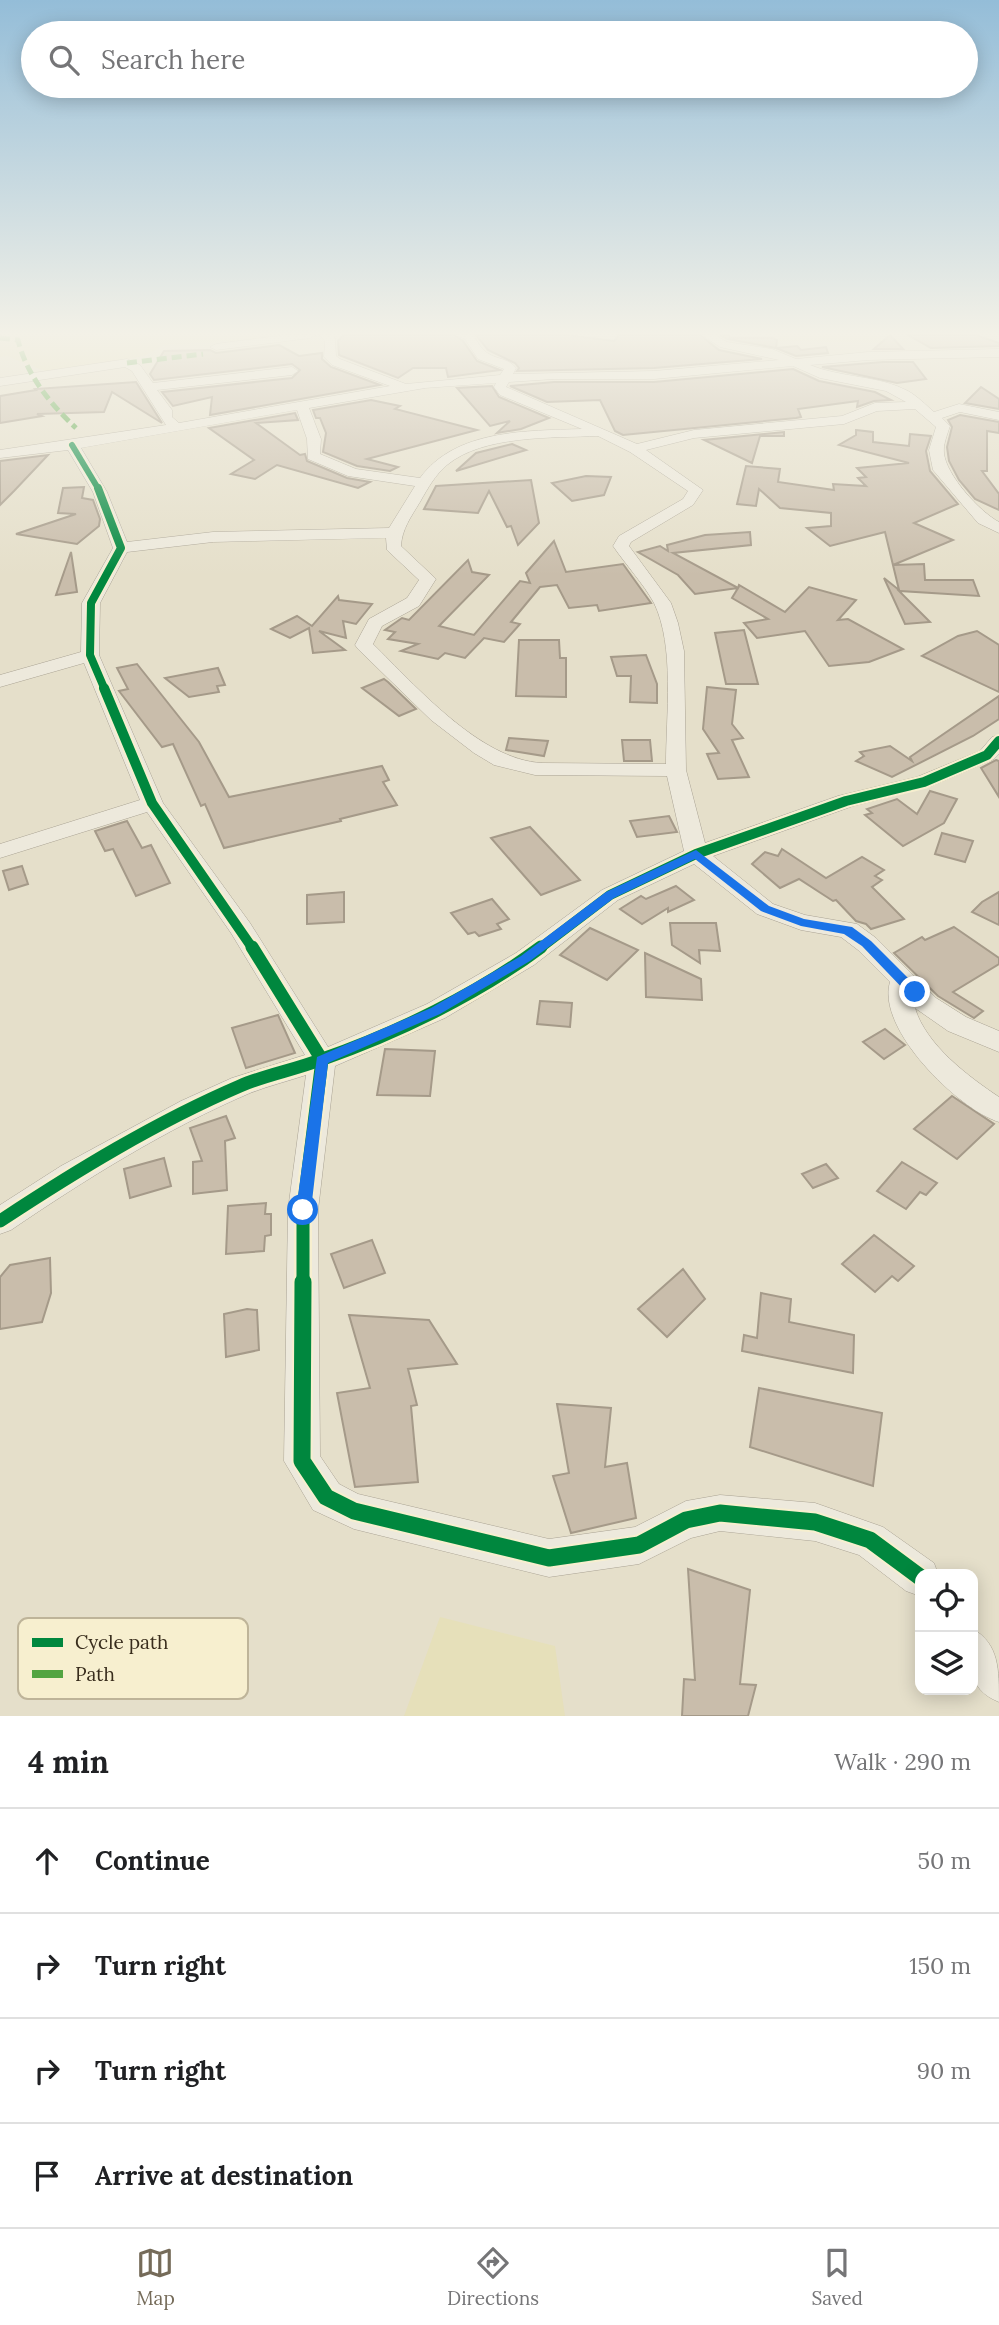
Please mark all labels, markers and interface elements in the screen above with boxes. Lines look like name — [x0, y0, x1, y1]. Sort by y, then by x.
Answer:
search box — [21, 21, 978, 98]
icon: search — [45, 41, 83, 79]
text: Search here — [101, 43, 245, 76]
route end — [899, 976, 930, 1007]
route start — [287, 1194, 318, 1225]
map controls — [915, 1569, 978, 1695]
button: locate — [915, 1569, 978, 1632]
legend — [18, 1618, 248, 1699]
text: Cycle path — [75, 1630, 168, 1654]
button: layers — [915, 1632, 978, 1695]
text: Path — [75, 1662, 115, 1686]
text: 4 min — [28, 1743, 109, 1781]
text: Walk · 290 m — [834, 1747, 971, 1776]
icon: ahead — [28, 1842, 66, 1880]
text: Continue — [95, 1844, 210, 1877]
text: 50 m — [918, 1846, 971, 1875]
icon: right — [28, 1947, 66, 1985]
text: Turn right — [95, 1949, 226, 1982]
text: 150 m — [909, 1951, 971, 1980]
icon: right — [28, 2052, 66, 2090]
text: Turn right — [95, 2054, 226, 2087]
text: 90 m — [917, 2056, 971, 2085]
icon: arrive — [28, 2157, 66, 2195]
text: Arrive at destination — [95, 2159, 353, 2192]
tab: Map — [136, 2244, 175, 2310]
tab: Directions — [447, 2244, 539, 2310]
tab: Saved — [811, 2244, 863, 2310]

